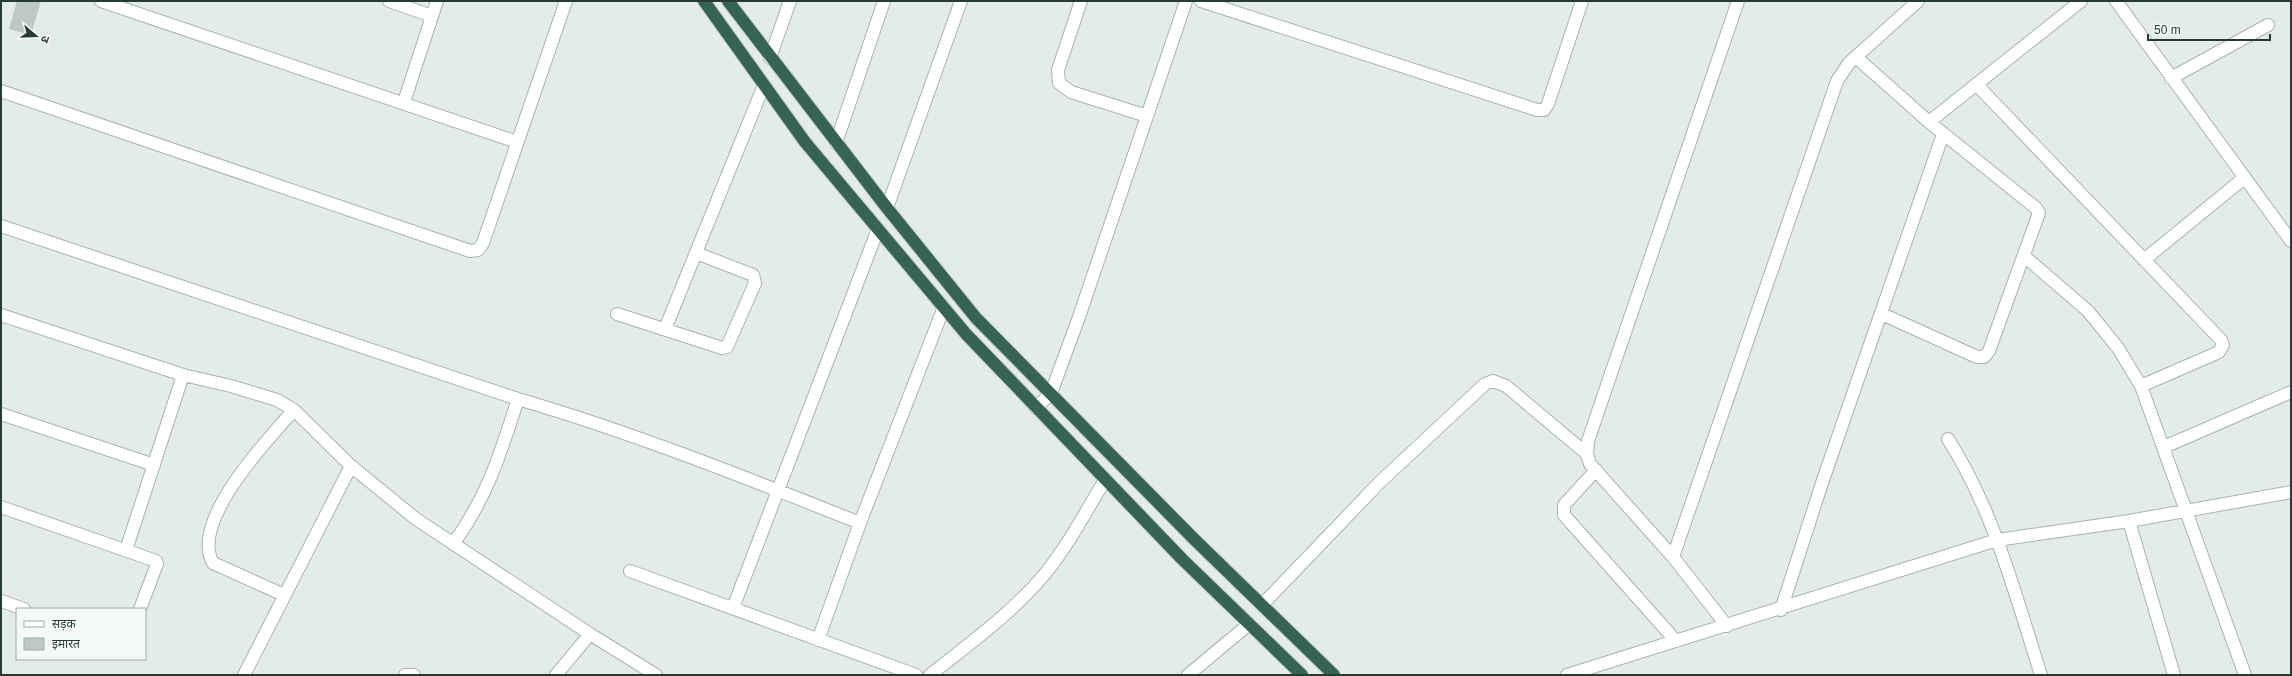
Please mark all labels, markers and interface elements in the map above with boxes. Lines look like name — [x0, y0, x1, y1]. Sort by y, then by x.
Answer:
north arrow — [16, 16, 56, 56]
scale bar — [2148, 16, 2270, 42]
text: 50 m — [2154, 23, 2181, 37]
text: उ — [39, 34, 52, 45]
legend — [16, 608, 146, 660]
text: सड़क — [52, 617, 77, 631]
text: इमारत — [52, 637, 81, 651]

